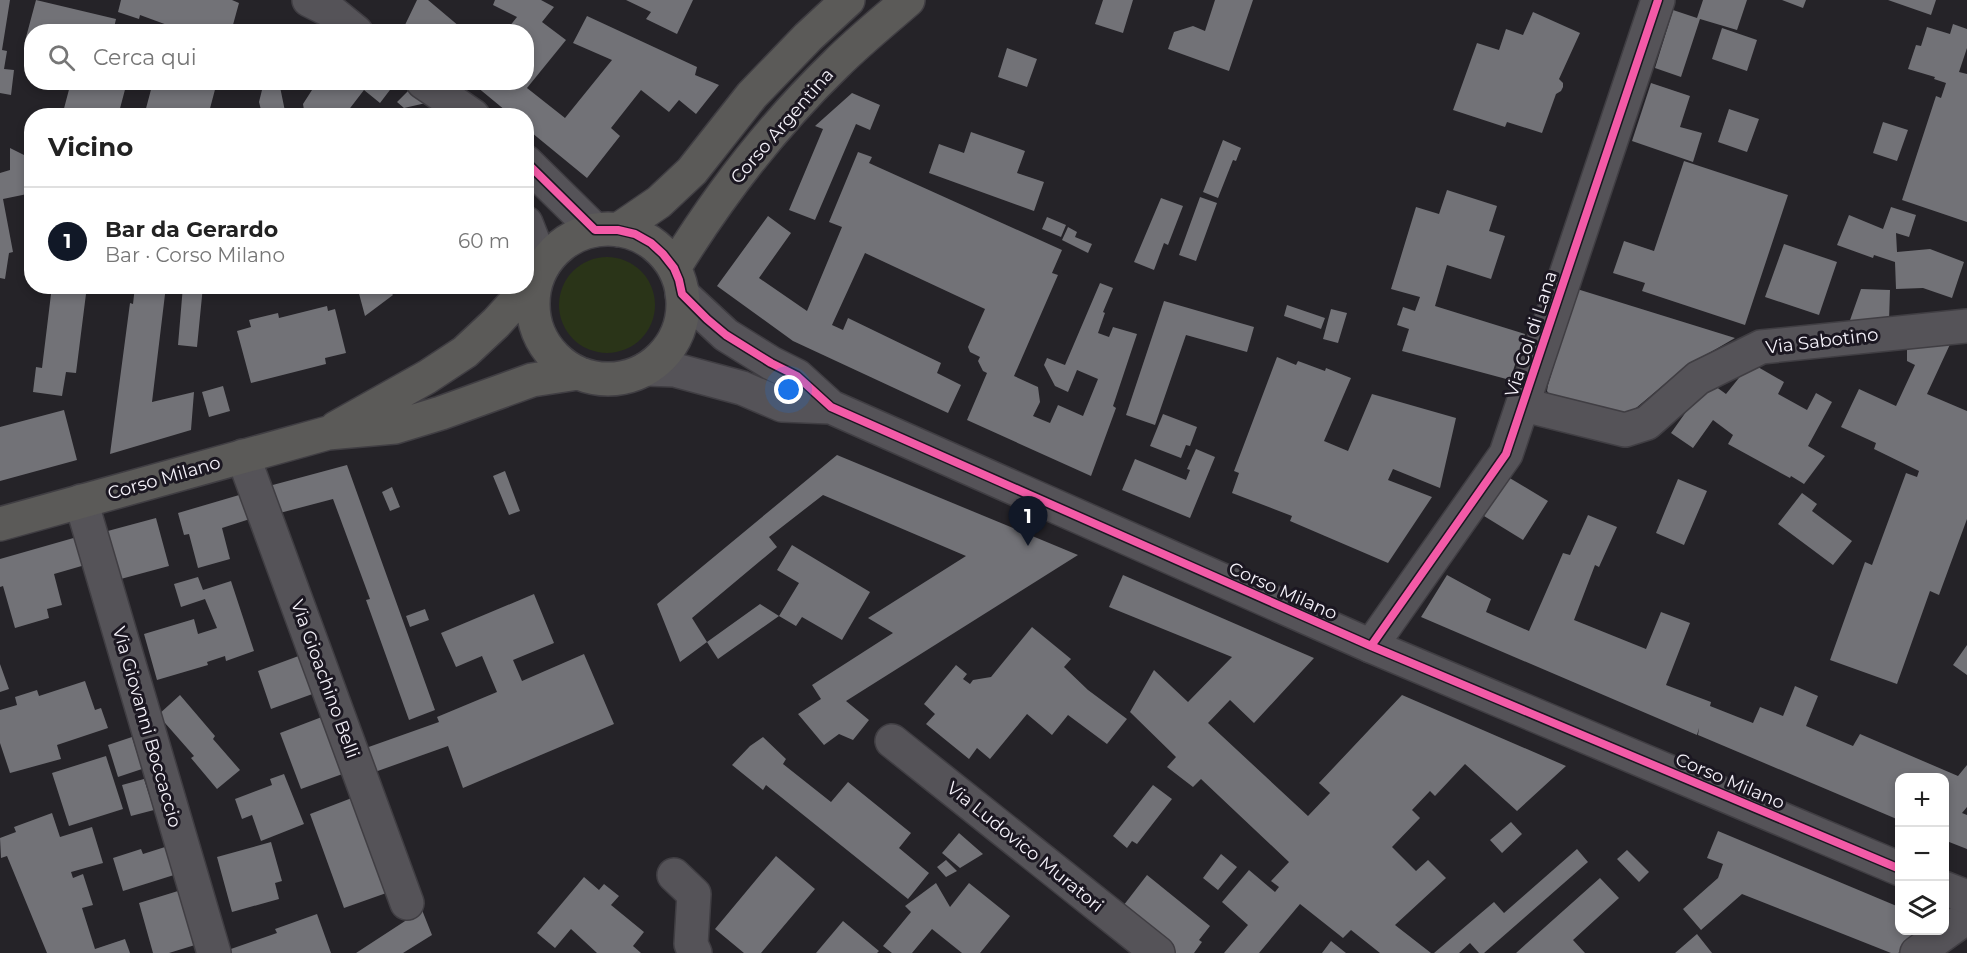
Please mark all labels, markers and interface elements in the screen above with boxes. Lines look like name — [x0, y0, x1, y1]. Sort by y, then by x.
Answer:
search box — [24, 24, 534, 90]
icon: search — [45, 41, 78, 74]
text: Cerca qui — [93, 44, 197, 71]
street label: Corso Argentina — [726, 64, 838, 188]
text: Vicino — [48, 131, 133, 163]
text: Bar da Gerardo — [105, 216, 278, 243]
text: 1 — [64, 229, 71, 253]
text: 60 m — [458, 229, 510, 253]
text: Bar · Corso Milano — [105, 243, 285, 267]
street label: Via Col di Lana — [1500, 268, 1562, 400]
street label: Via Sabotino — [1764, 323, 1880, 359]
your location — [774, 375, 803, 404]
street label: Corso Milano — [105, 451, 223, 505]
pin: 1 — [1008, 496, 1048, 546]
street label: Corso Milano — [1225, 557, 1341, 625]
street label: Via Gioachino Belli — [286, 597, 364, 761]
street label: Via Giovanni Boccaccio — [108, 624, 186, 830]
street label: Corso Milano — [1672, 748, 1788, 814]
map controls — [1895, 773, 1949, 935]
button: + — [1895, 773, 1949, 827]
street label: Via Ludovico Muratori — [942, 777, 1108, 917]
button: − — [1895, 827, 1949, 881]
button: layers — [1895, 881, 1949, 935]

